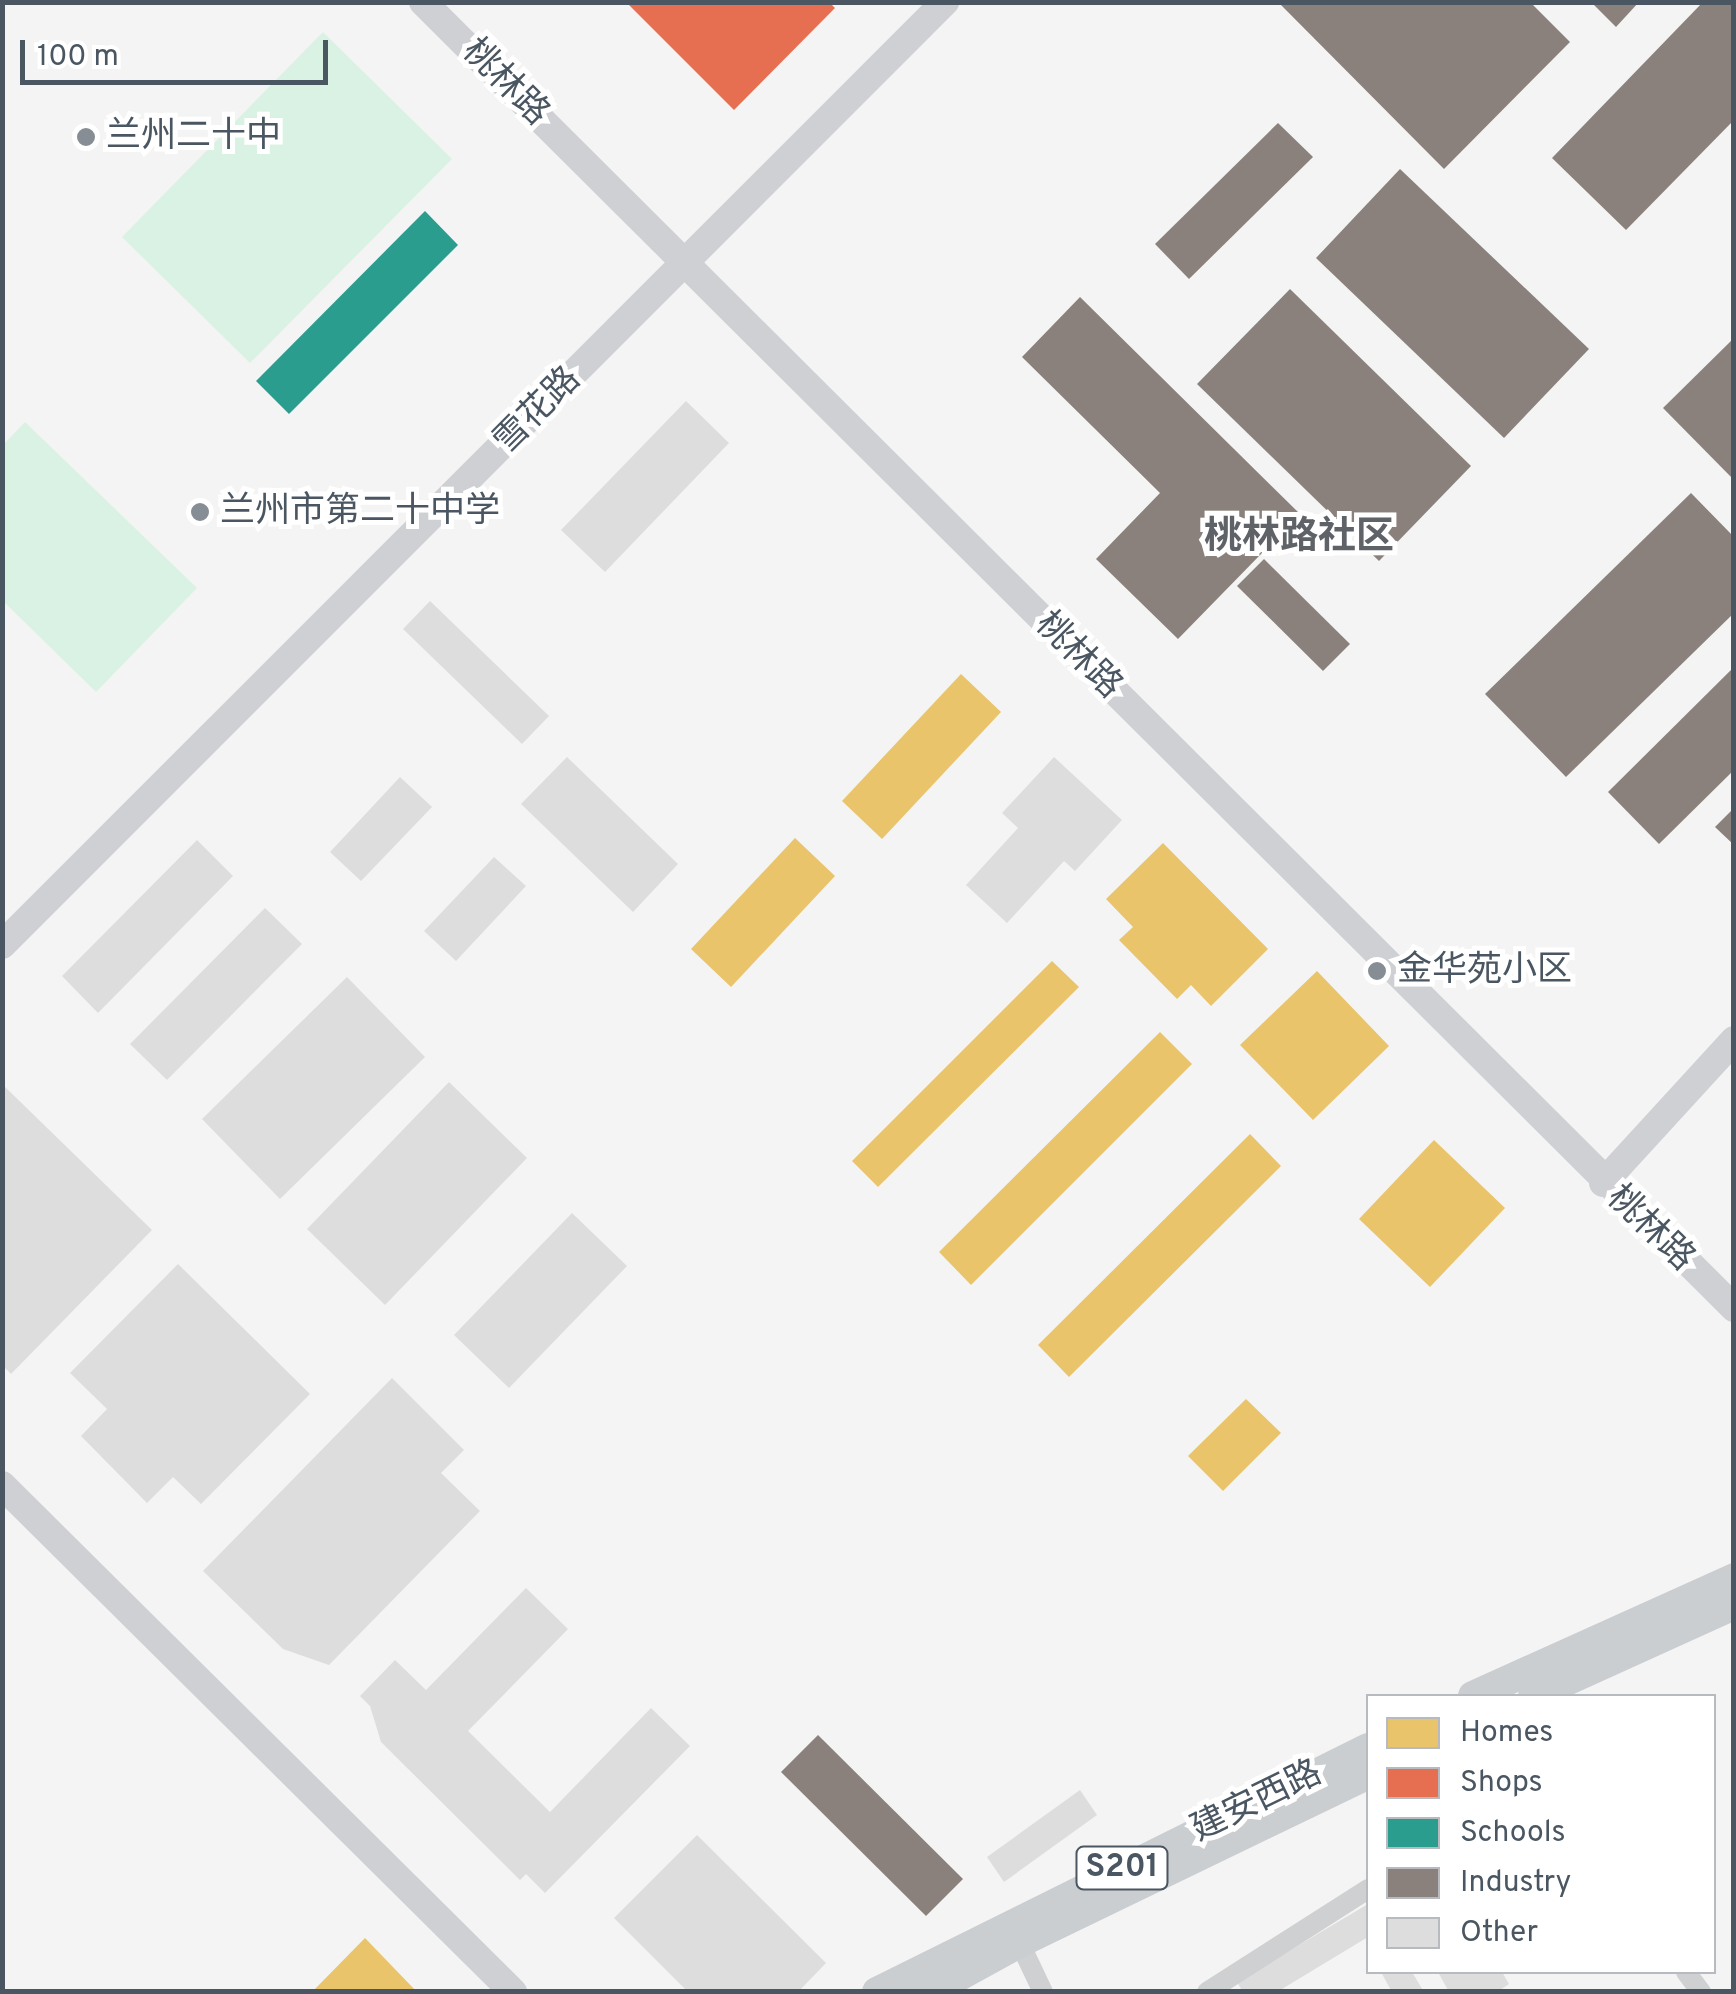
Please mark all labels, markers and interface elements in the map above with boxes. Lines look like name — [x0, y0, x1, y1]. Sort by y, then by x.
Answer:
scale bar — [25, 20, 332, 82]
street label: 桃林路 — [453, 31, 557, 135]
text: 100 m — [37, 39, 119, 76]
place label: 兰州二十中 — [106, 116, 281, 158]
marker: 兰州二十中 — [75, 126, 97, 148]
street label: 雪花路 — [486, 359, 590, 463]
place label: 兰州市第二十中学 — [220, 491, 500, 533]
marker: 兰州市第二十中学 — [189, 501, 211, 523]
district label: 桃林路社区 — [1204, 516, 1394, 562]
street label: 桃林路 — [1026, 604, 1130, 708]
place label: 金华苑小区 — [1397, 950, 1572, 992]
marker: 金华苑小区 — [1366, 960, 1388, 982]
street label: 桃林路 — [1598, 1177, 1702, 1281]
legend — [1366, 1694, 1716, 1974]
text: Homes — [1460, 1715, 1553, 1752]
street label: 建安西路 — [1185, 1752, 1329, 1852]
text: Shops — [1460, 1765, 1543, 1802]
text: Schools — [1460, 1815, 1566, 1852]
road number: S201 — [1074, 1841, 1170, 1895]
text: Industry — [1460, 1865, 1571, 1902]
text: Other — [1460, 1915, 1538, 1952]

